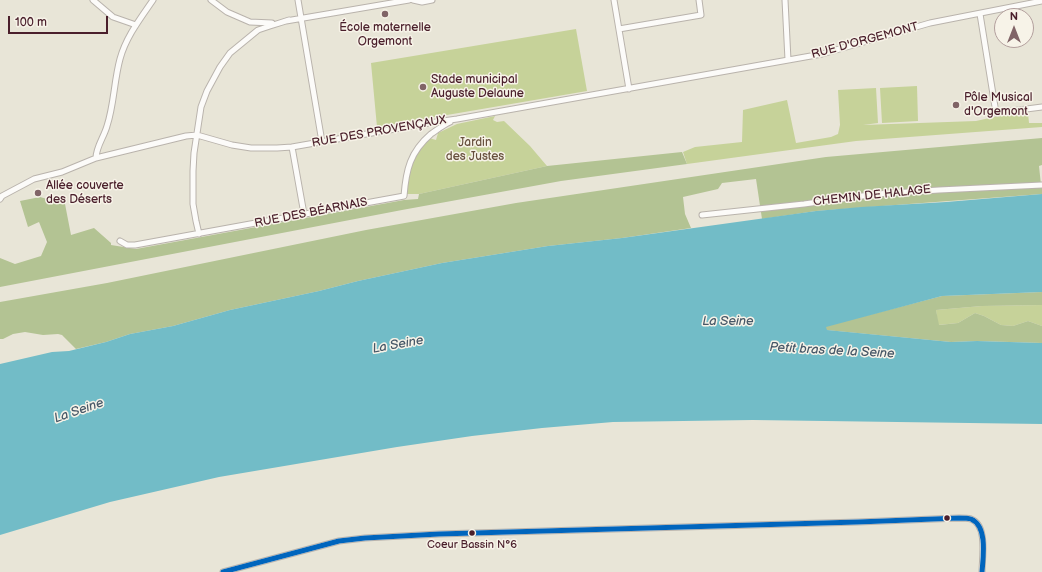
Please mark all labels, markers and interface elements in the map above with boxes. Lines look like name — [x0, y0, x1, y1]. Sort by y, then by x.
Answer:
scale bar — [10, 8, 110, 34]
north arrow — [994, 8, 1034, 48]
marker: École maternelle Orgemont — [380, 9, 390, 19]
text: N — [1010, 10, 1018, 23]
text: 100 m — [15, 15, 47, 30]
street label: RUE D'ORGEMONT — [810, 20, 920, 62]
place label: École maternelle Orgemont — [339, 21, 431, 49]
place label: Stade municipal Auguste Delaune — [431, 73, 524, 101]
marker: Stade municipal Auguste Delaune — [418, 82, 428, 92]
place label: Pôle Musical d'Orgemont — [964, 91, 1032, 119]
marker: Pôle Musical d'Orgemont — [951, 100, 961, 110]
street label: RUE DES PROVENÇAUX — [311, 113, 447, 151]
park label: Jardin des Justes — [446, 136, 504, 164]
place label: Allée couverte des Déserts — [46, 179, 124, 207]
street label: CHEMIN DE HALAGE — [812, 183, 932, 209]
marker: Allée couverte des Déserts — [33, 188, 43, 198]
street label: RUE DES BÉARNAIS — [253, 195, 369, 231]
water label: La Seine — [702, 314, 754, 330]
water label: La Seine — [371, 333, 425, 357]
water label: Petit bras de la Seine — [769, 340, 895, 362]
water label: La Seine — [52, 395, 106, 427]
unlabelled marker — [942, 513, 952, 523]
marker: Coeur Bassin N°6 — [467, 528, 477, 538]
place label: Coeur Bassin N°6 — [427, 538, 517, 552]

